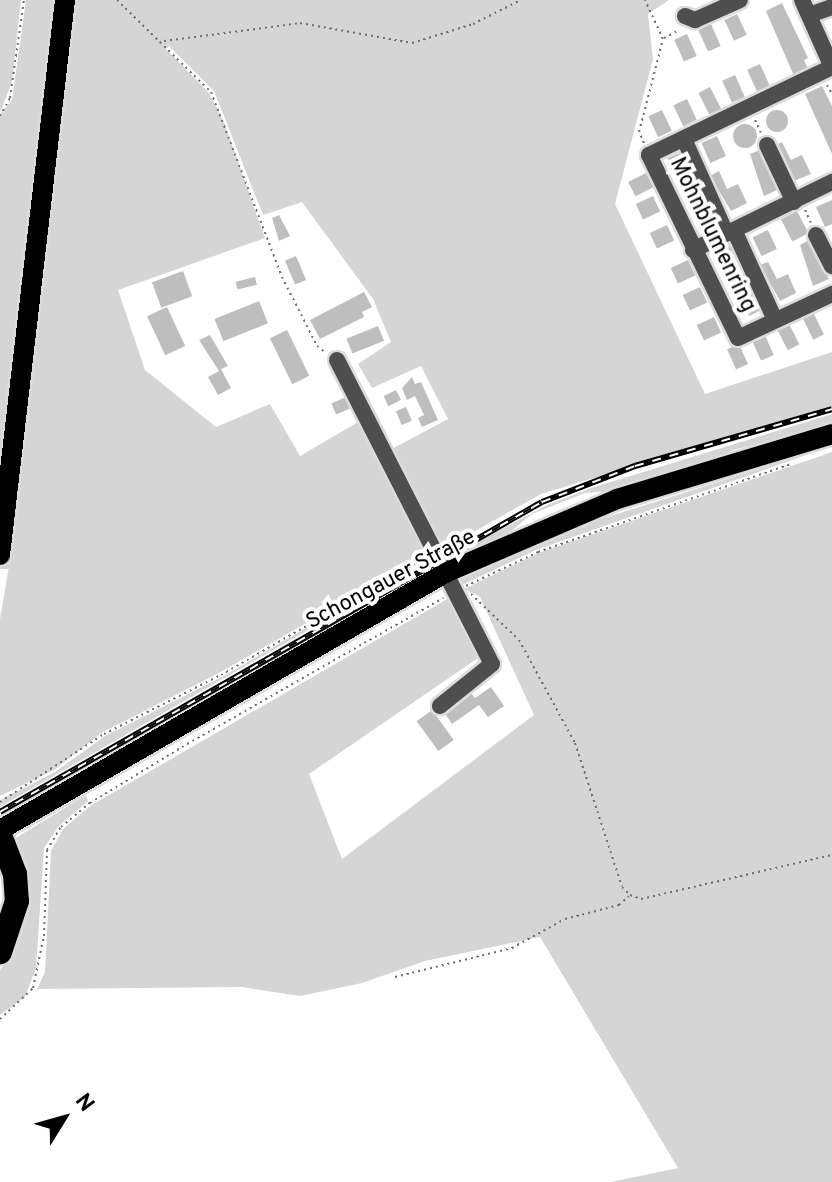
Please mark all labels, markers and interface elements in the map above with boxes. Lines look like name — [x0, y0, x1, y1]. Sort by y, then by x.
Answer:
street label: Mohnblumenring — [663, 153, 761, 317]
street label: Schongauer Straße — [302, 524, 480, 636]
north arrow — [24, 1078, 104, 1158]
text: N — [68, 1089, 99, 1118]

